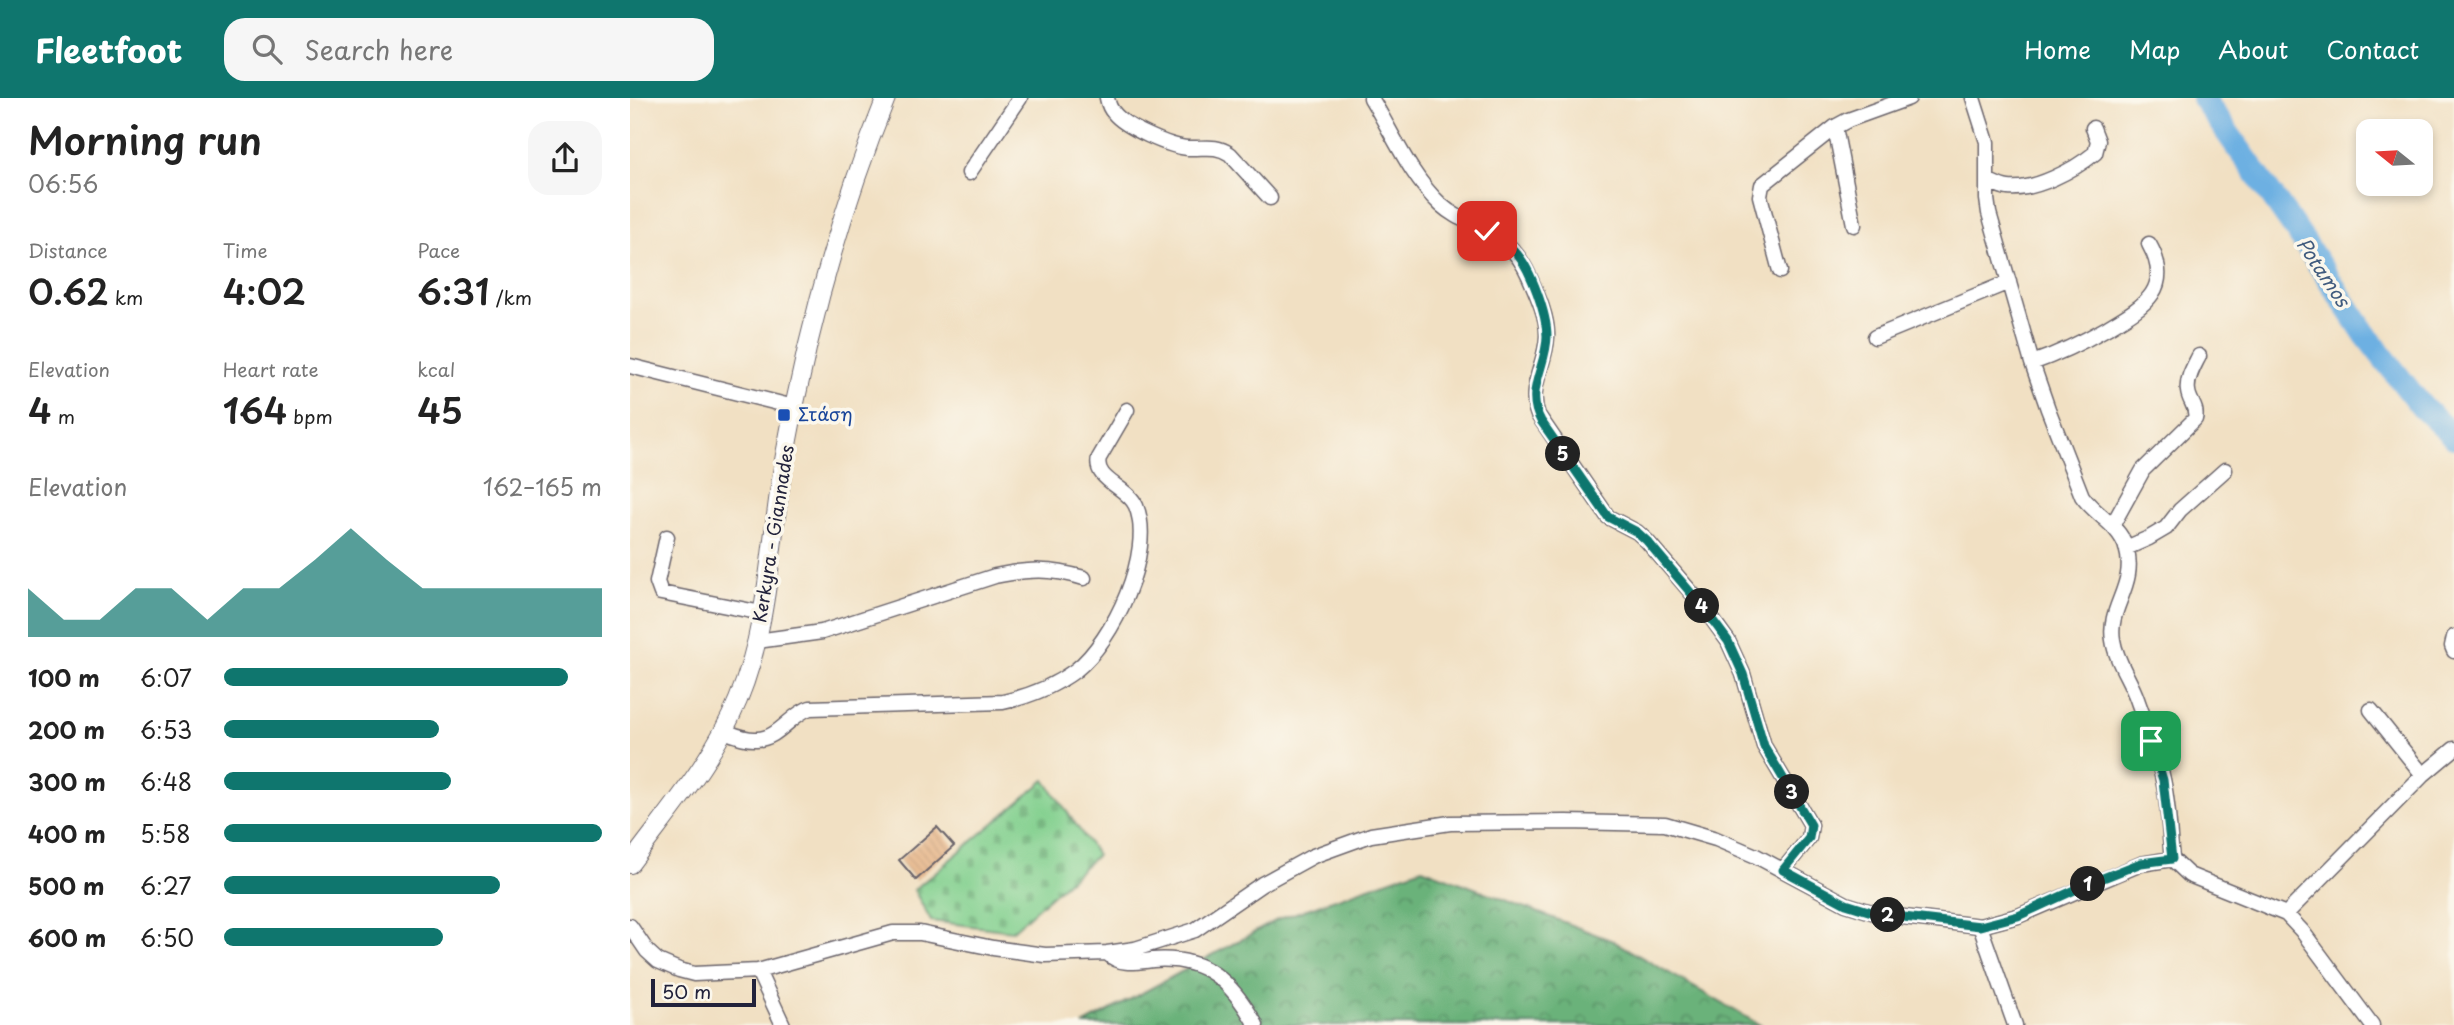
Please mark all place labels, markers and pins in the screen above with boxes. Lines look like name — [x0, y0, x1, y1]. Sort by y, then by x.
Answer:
pin — [1457, 201, 1517, 261]
place label: Στάση — [798, 400, 853, 427]
marker: Στάση — [776, 407, 792, 423]
pin: 5 — [1546, 436, 1580, 472]
pin: 4 — [1684, 588, 1720, 624]
pin — [2121, 711, 2181, 771]
pin: 3 — [1774, 774, 1810, 810]
pin: 1 — [2070, 866, 2106, 902]
pin: 2 — [1870, 898, 1906, 932]

